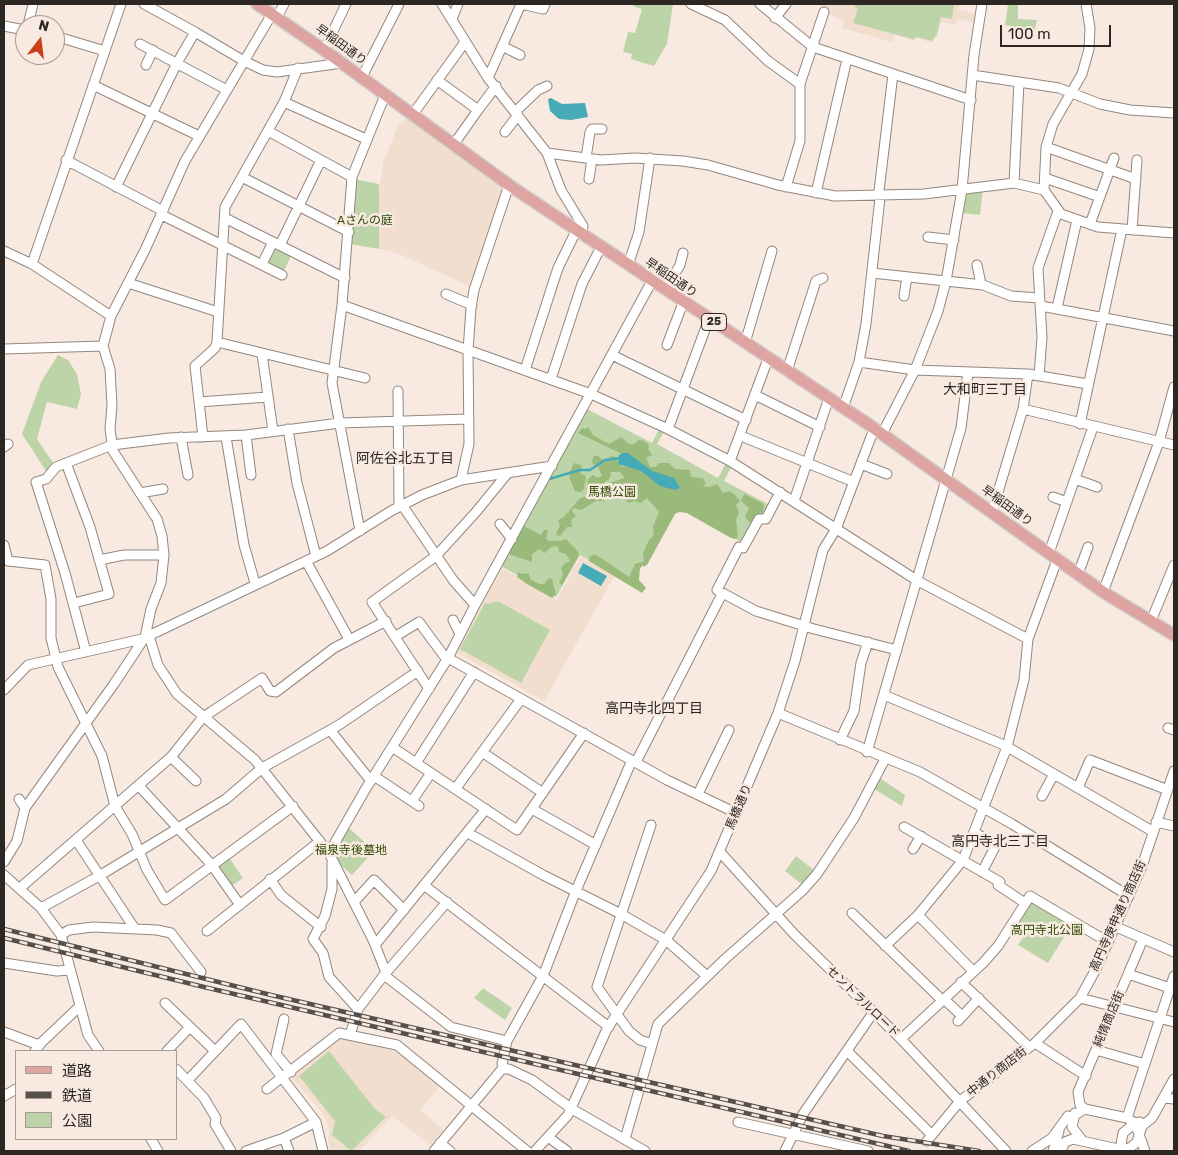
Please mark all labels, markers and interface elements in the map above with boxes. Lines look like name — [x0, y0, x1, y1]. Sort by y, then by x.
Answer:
north arrow — [15, 15, 65, 65]
scale bar — [1003, 15, 1114, 47]
text: N — [37, 16, 51, 36]
street label: 早稲田通り — [312, 22, 370, 68]
text: 100 m — [1008, 25, 1050, 43]
park label: Aさんの庭 — [337, 214, 393, 228]
street label: 早稲田通り — [642, 255, 700, 301]
road number: 25 — [702, 314, 726, 331]
district label: 大和町三丁目 — [943, 382, 1027, 398]
district label: 阿佐谷北五丁目 — [356, 451, 454, 467]
street label: 早稲田通り — [978, 483, 1036, 529]
park label: 馬橋公園 — [588, 486, 636, 500]
district label: 高円寺北四丁目 — [605, 701, 703, 717]
street label: 馬橋通り — [723, 782, 755, 832]
district label: 高円寺北三丁目 — [951, 834, 1049, 850]
park label: 福泉寺後墓地 — [315, 844, 387, 858]
street label: 高円寺庚申通り商店街 — [1087, 858, 1149, 974]
park label: 高円寺北公園 — [1011, 924, 1083, 938]
street label: セントラルロード — [823, 963, 903, 1041]
street label: 純情商店街 — [1091, 989, 1127, 1049]
street label: 中通り商店街 — [964, 1044, 1030, 1100]
legend — [15, 1050, 178, 1140]
text: 道路 — [62, 1062, 92, 1080]
text: 鉄道 — [62, 1087, 92, 1105]
text: 公園 — [62, 1112, 92, 1130]

